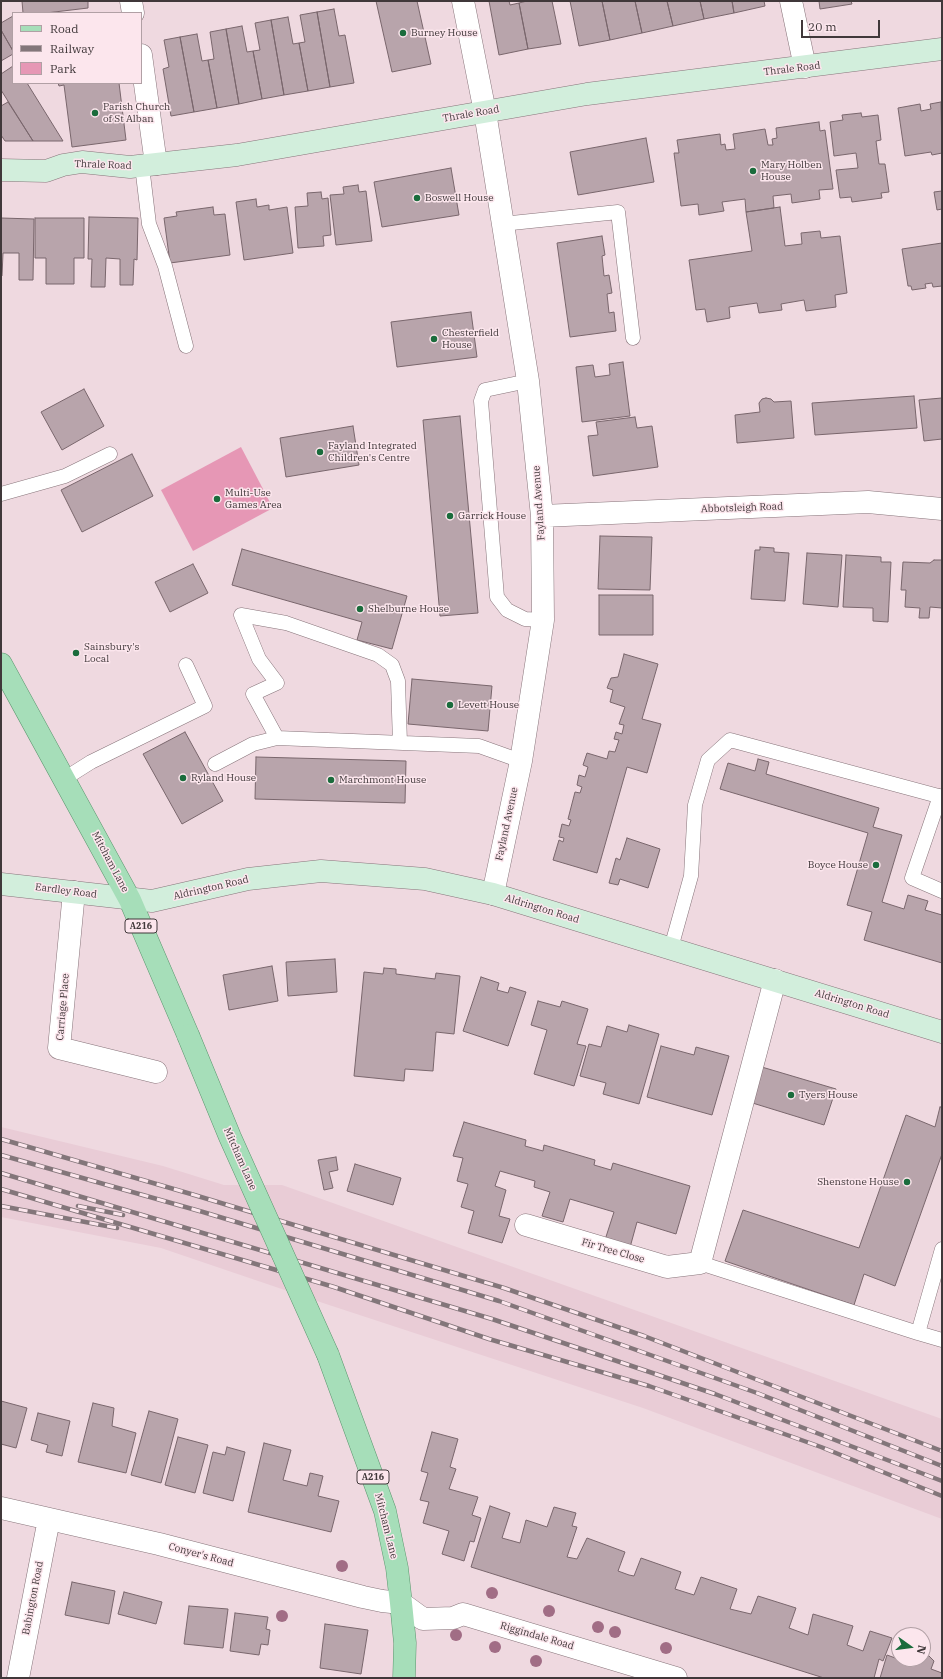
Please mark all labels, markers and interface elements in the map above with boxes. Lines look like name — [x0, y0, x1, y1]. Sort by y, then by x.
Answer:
legend — [12, 12, 142, 84]
scale bar — [803, 12, 882, 38]
text: 20 m — [808, 19, 837, 34]
text: Road — [50, 21, 79, 36]
place label: Burney House — [411, 27, 478, 39]
marker: Burney House — [398, 28, 408, 38]
text: Railway — [50, 41, 94, 56]
street label: Thrale Road — [763, 60, 821, 78]
text: Park — [50, 61, 76, 76]
place label: Parish Church of St Alban — [103, 101, 170, 124]
street label: Thrale Road — [442, 103, 500, 125]
marker: Parish Church of St Alban — [90, 108, 100, 118]
street label: Thrale Road — [74, 158, 132, 172]
place label: Mary Holben House — [761, 159, 822, 182]
marker: Mary Holben House — [748, 166, 758, 176]
place label: Boswell House — [425, 192, 493, 204]
marker: Boswell House — [412, 193, 422, 203]
place label: Chesterfield House — [442, 327, 499, 350]
marker: Chesterfield House — [429, 334, 439, 344]
place label: Fayland Integrated Children's Centre — [328, 440, 417, 464]
marker: Fayland Integrated Children's Centre — [315, 447, 325, 457]
street label: Fayland Avenue — [530, 465, 548, 541]
place label: Multi-Use Games Area — [225, 487, 282, 510]
marker: Multi-Use Games Area — [212, 494, 222, 504]
street label: Abbotsleigh Road — [701, 501, 783, 515]
place label: Garrick House — [458, 510, 526, 522]
marker: Garrick House — [445, 511, 455, 521]
place label: Shelburne House — [368, 603, 449, 615]
marker: Shelburne House — [355, 604, 365, 614]
place label: Sainsbury's Local — [84, 641, 139, 664]
marker: Sainsbury's Local — [71, 648, 81, 658]
place label: Levett House — [458, 699, 519, 711]
marker: Levett House — [445, 700, 455, 710]
place label: Ryland House — [191, 772, 256, 784]
marker: Ryland House — [178, 773, 188, 783]
place label: Marchmont House — [339, 774, 426, 786]
marker: Marchmont House — [326, 775, 336, 785]
street label: Fayland Avenue — [493, 786, 521, 862]
street label: Mitcham Lane — [89, 829, 131, 895]
place label: Boyce House — [808, 859, 868, 871]
marker: Boyce House — [871, 860, 881, 870]
street label: Aldrington Road — [172, 873, 250, 903]
street label: Eardley Road — [34, 881, 98, 901]
street label: Aldrington Road — [503, 892, 581, 926]
road number: A216 — [125, 919, 157, 933]
street label: Carriage Place — [54, 973, 72, 1041]
street label: Aldrington Road — [813, 987, 891, 1021]
place label: Tyers House — [799, 1089, 858, 1101]
marker: Tyers House — [786, 1090, 796, 1100]
street label: Mitcham Lane — [221, 1126, 259, 1192]
place label: Shenstone House — [817, 1176, 899, 1188]
marker: Shenstone House — [902, 1177, 912, 1187]
street label: Fir Tree Close — [580, 1236, 646, 1266]
road number: A216 — [357, 1470, 389, 1484]
street label: Mitcham Lane — [372, 1492, 400, 1560]
street label: Conyer's Road — [167, 1541, 235, 1569]
street label: Babington Road — [20, 1560, 46, 1636]
street label: Riggindale Road — [499, 1620, 575, 1652]
north arrow — [891, 1627, 931, 1667]
text: N — [914, 1644, 930, 1656]

